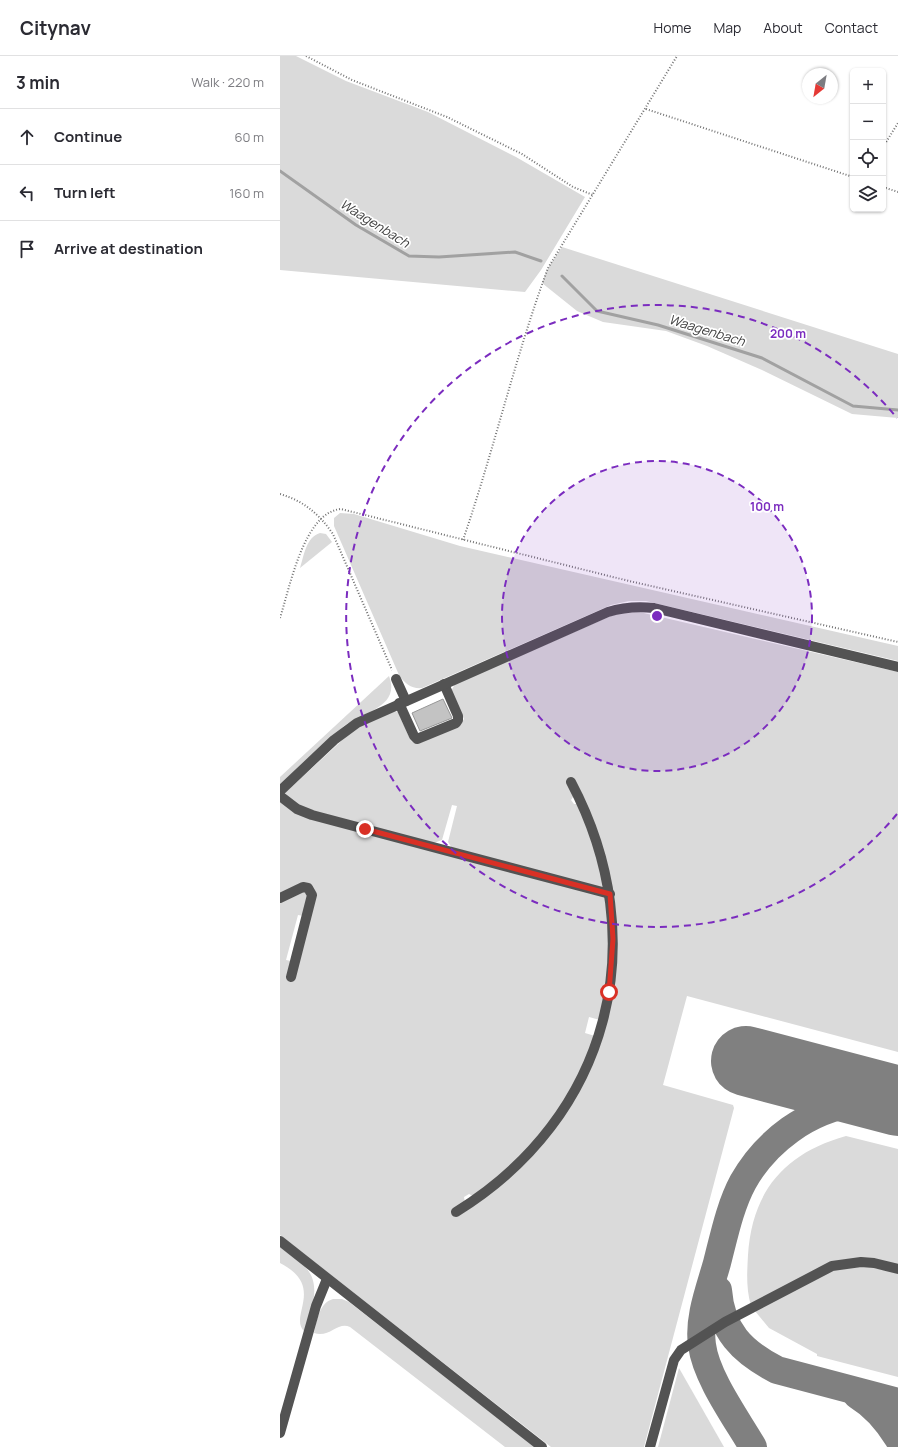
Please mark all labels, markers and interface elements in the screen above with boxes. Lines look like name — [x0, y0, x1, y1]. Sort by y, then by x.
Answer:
text: Citynav — [20, 15, 91, 41]
text: Home — [654, 18, 691, 37]
text: Map — [713, 18, 741, 37]
text: About — [763, 18, 803, 37]
text: Contact — [825, 18, 878, 37]
north arrow — [802, 68, 838, 104]
map controls — [850, 68, 886, 212]
button: + — [850, 68, 886, 104]
text: 3 min — [16, 71, 60, 94]
text: Walk · 220 m — [191, 73, 264, 91]
button: − — [850, 104, 886, 140]
icon: ahead — [16, 126, 38, 148]
text: Continue — [54, 126, 122, 147]
text: 60 m — [234, 128, 264, 146]
button: locate — [850, 140, 886, 176]
button: layers — [850, 176, 886, 212]
icon: left — [16, 182, 38, 204]
text: Turn left — [54, 182, 116, 203]
text: 160 m — [229, 184, 264, 202]
water label: Waagenbach — [337, 195, 414, 252]
icon: arrive — [16, 238, 38, 260]
text: Arrive at destination — [54, 238, 203, 259]
water label: Waagenbach — [667, 310, 748, 350]
text: 200 m — [770, 325, 806, 342]
text: 100 m — [750, 498, 784, 515]
centre of rings — [650, 609, 664, 623]
route end — [356, 820, 374, 838]
route start — [600, 983, 618, 1001]

